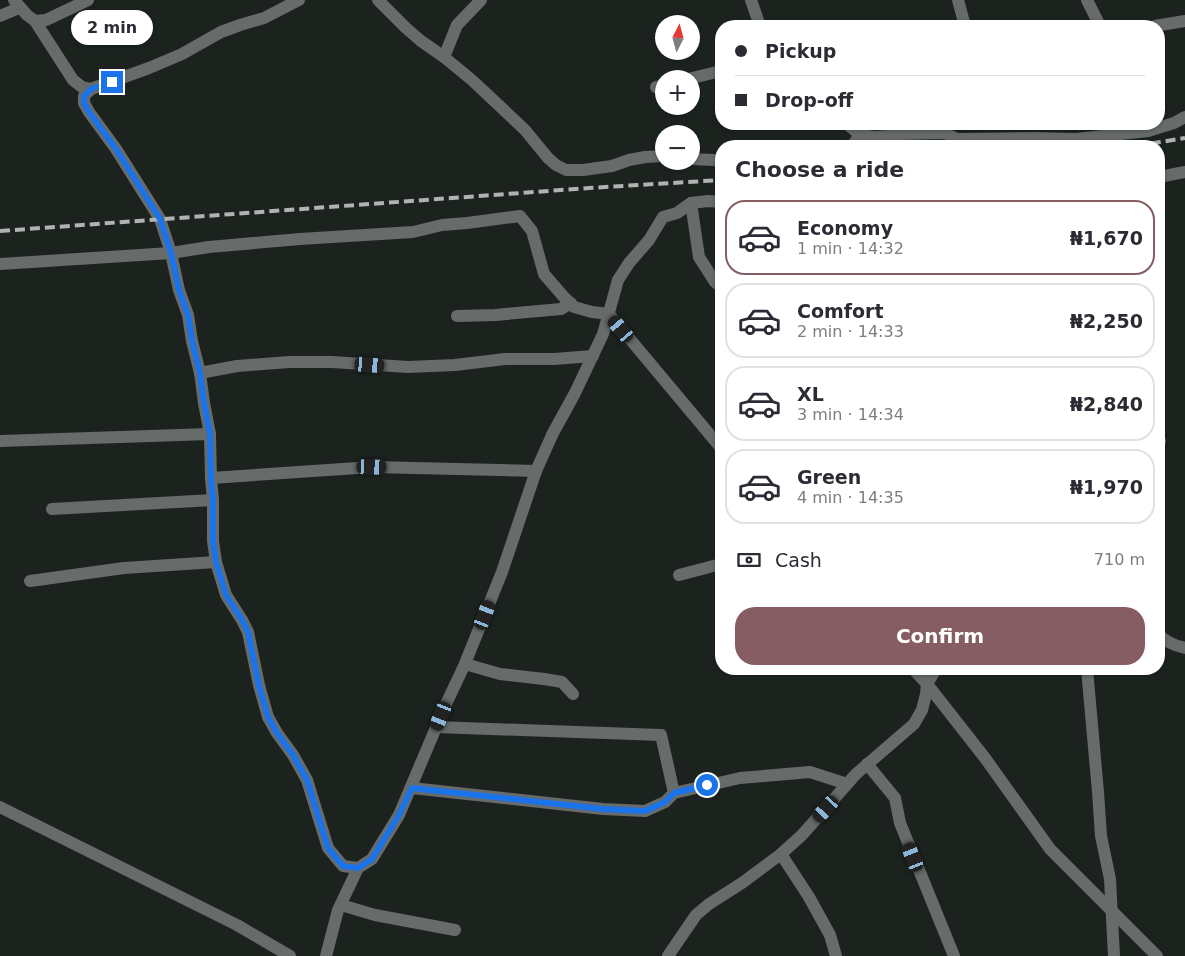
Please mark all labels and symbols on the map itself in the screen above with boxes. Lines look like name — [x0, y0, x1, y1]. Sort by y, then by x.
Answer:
callout: 2 min — [71, 9, 153, 44]
north arrow — [655, 15, 700, 60]
route end — [101, 71, 123, 93]
car — [605, 313, 636, 345]
car — [354, 356, 385, 374]
car — [356, 459, 387, 475]
car — [472, 598, 497, 632]
car — [428, 699, 453, 733]
route start — [696, 774, 718, 796]
car — [810, 793, 841, 825]
car — [900, 840, 925, 874]

